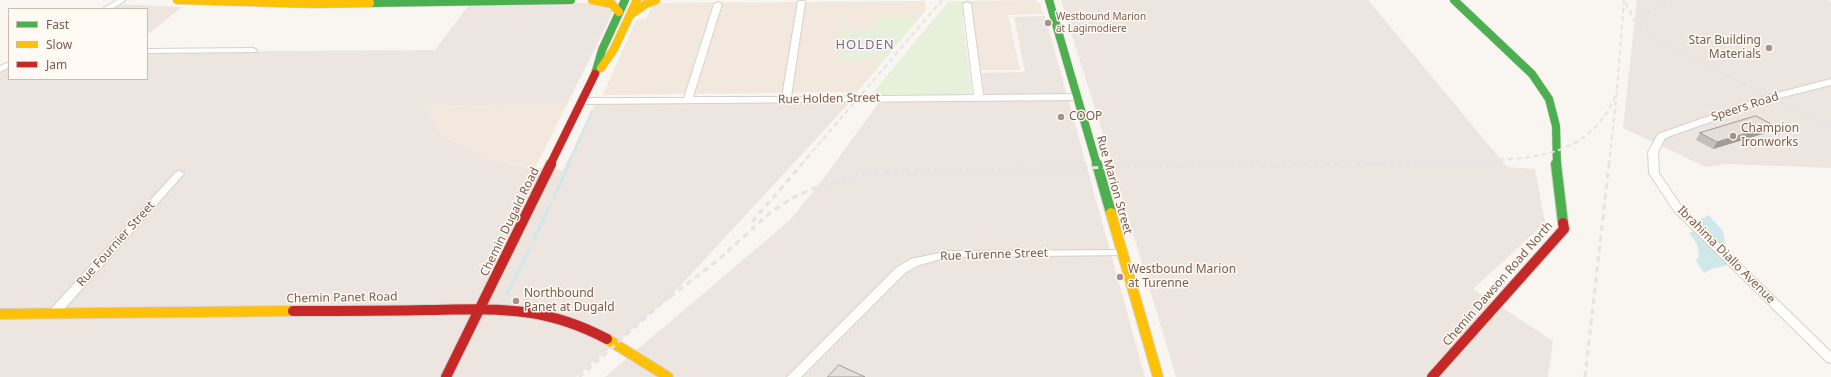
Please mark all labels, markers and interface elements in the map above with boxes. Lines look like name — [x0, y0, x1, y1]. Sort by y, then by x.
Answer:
legend — [8, 8, 148, 80]
place label: Westbound Marion at Lagimodiere — [1056, 11, 1146, 34]
text: Fast — [46, 16, 69, 33]
marker: Westbound Marion at Lagimodiere — [1043, 18, 1053, 28]
place label: Star Building Materials — [1689, 34, 1761, 62]
text: Slow — [46, 36, 72, 53]
district label: HOLDEN — [835, 37, 895, 53]
marker: Star Building Materials — [1764, 43, 1774, 53]
text: Jam — [46, 56, 67, 73]
street label: Speers Road — [1709, 89, 1781, 125]
street label: Rue Holden Street — [778, 91, 880, 107]
place label: COOP — [1069, 110, 1102, 124]
marker: COOP — [1056, 112, 1066, 122]
place label: Champion Ironworks — [1741, 122, 1799, 150]
marker: Champion Ironworks — [1728, 131, 1738, 141]
street label: Rue Marion Street — [1093, 134, 1135, 236]
street label: Chemin Dugald Road — [477, 165, 543, 279]
street label: Rue Fournier Street — [74, 198, 158, 290]
street label: Ibrahima Diallo Avenue — [1674, 203, 1778, 307]
street label: Chemin Dawson Road North — [1440, 219, 1556, 349]
street label: Rue Turenne Street — [940, 246, 1048, 264]
place label: Westbound Marion at Turenne — [1128, 263, 1236, 291]
marker: Westbound Marion at Turenne — [1115, 272, 1125, 282]
place label: Northbound Panet at Dugald — [524, 287, 615, 315]
street label: Chemin Panet Road — [286, 290, 398, 306]
marker: Northbound Panet at Dugald — [511, 296, 521, 306]

